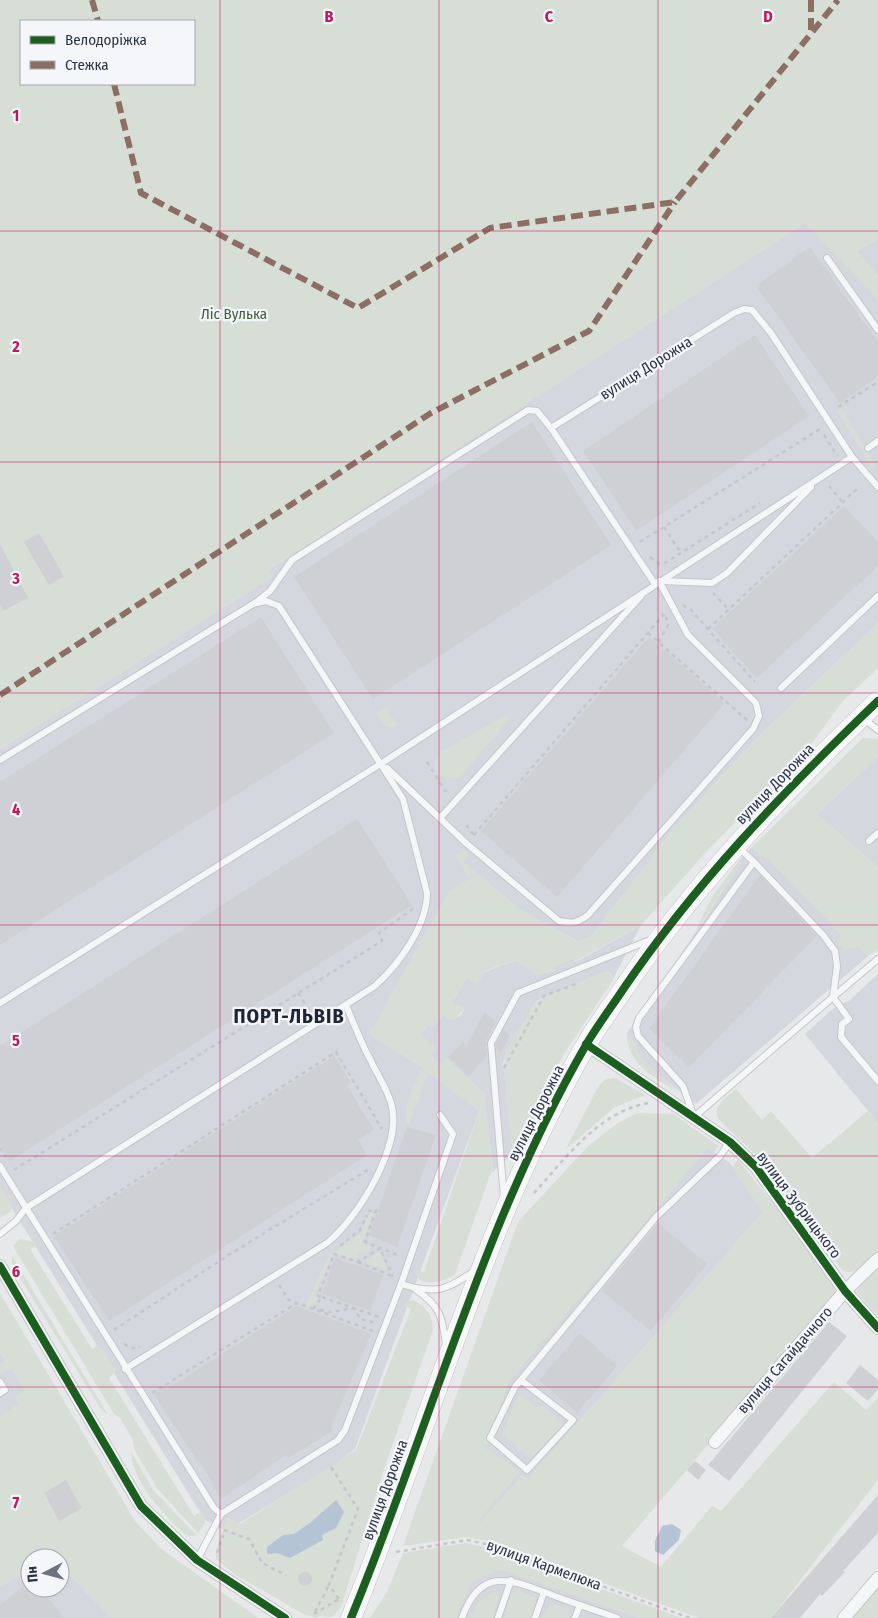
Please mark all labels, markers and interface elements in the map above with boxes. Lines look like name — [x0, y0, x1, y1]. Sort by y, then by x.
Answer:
text: B — [325, 7, 334, 26]
text: C — [545, 7, 554, 26]
text: D — [763, 7, 773, 26]
legend — [20, 20, 195, 85]
text: Велодоріжка — [65, 31, 147, 49]
text: Стежка — [65, 56, 109, 74]
text: 1 — [13, 106, 19, 125]
park label: Ліс Вулька — [201, 305, 267, 323]
street label: вулиця Дорожна — [597, 332, 695, 404]
text: 2 — [11, 337, 20, 356]
text: 3 — [11, 569, 20, 588]
street label: вулиця Дорожна — [732, 740, 818, 828]
text: 4 — [12, 800, 20, 819]
district label: ПОРТ-ЛЬВІВ — [233, 1004, 345, 1028]
text: 5 — [12, 1031, 20, 1050]
street label: вулиця Дорожна — [504, 1062, 568, 1164]
street label: вулиця Зубрицького — [753, 1148, 845, 1262]
text: 6 — [12, 1262, 20, 1281]
street label: вулиця Сагайдачного — [734, 1303, 836, 1417]
street label: вулиця Дорожна — [359, 1437, 411, 1543]
text: 7 — [13, 1493, 20, 1512]
street label: вулиця Кармелюка — [484, 1536, 604, 1594]
north arrow — [20, 1548, 70, 1598]
text: Пн — [23, 1566, 42, 1583]

